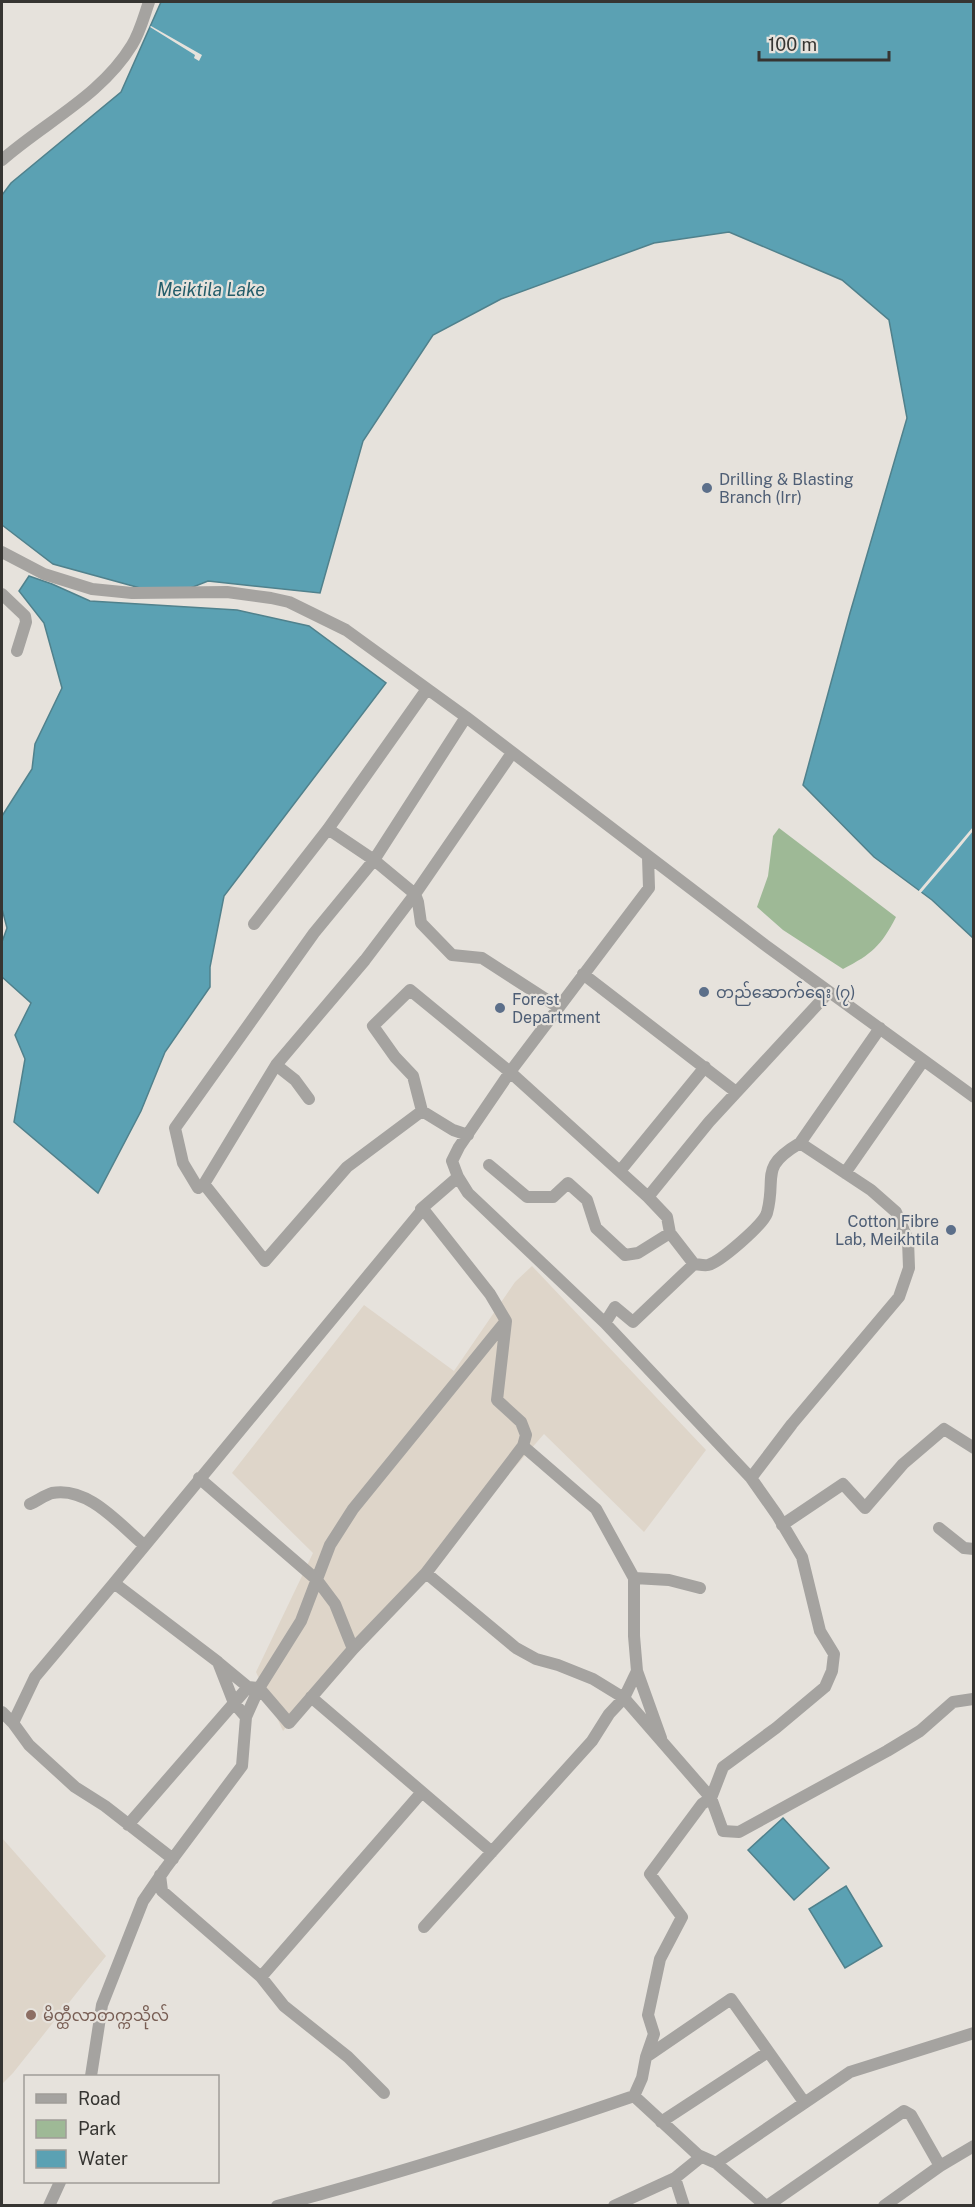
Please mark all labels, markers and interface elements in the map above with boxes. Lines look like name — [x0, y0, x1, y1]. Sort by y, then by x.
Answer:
scale bar — [759, 24, 890, 62]
text: 100 m — [768, 34, 817, 55]
water label: Meiktila Lake — [157, 279, 265, 300]
place label: Drilling & Blasting Branch (Irr) — [719, 470, 854, 507]
marker: Drilling & Blasting Branch (Irr) — [700, 481, 714, 495]
place label: တည်ဆောက်ရေး (၇) — [716, 981, 855, 1006]
marker: တည်ဆောက်ရေး (၇) — [697, 985, 711, 999]
place label: Forest Department — [512, 990, 601, 1027]
marker: Forest Department — [493, 1001, 507, 1015]
place label: Cotton Fibre Lab, Meikhtila — [835, 1212, 939, 1249]
marker: Cotton Fibre Lab, Meikhtila — [944, 1223, 958, 1237]
place label: မိတ္ထီလာတက္ကသိုလ် — [43, 2004, 169, 2030]
marker: မိတ္ထီလာတက္ကသိုလ် — [24, 2008, 38, 2022]
legend — [24, 2075, 219, 2183]
text: Road — [78, 2088, 121, 2109]
text: Park — [78, 2118, 116, 2139]
text: Water — [78, 2148, 128, 2169]

